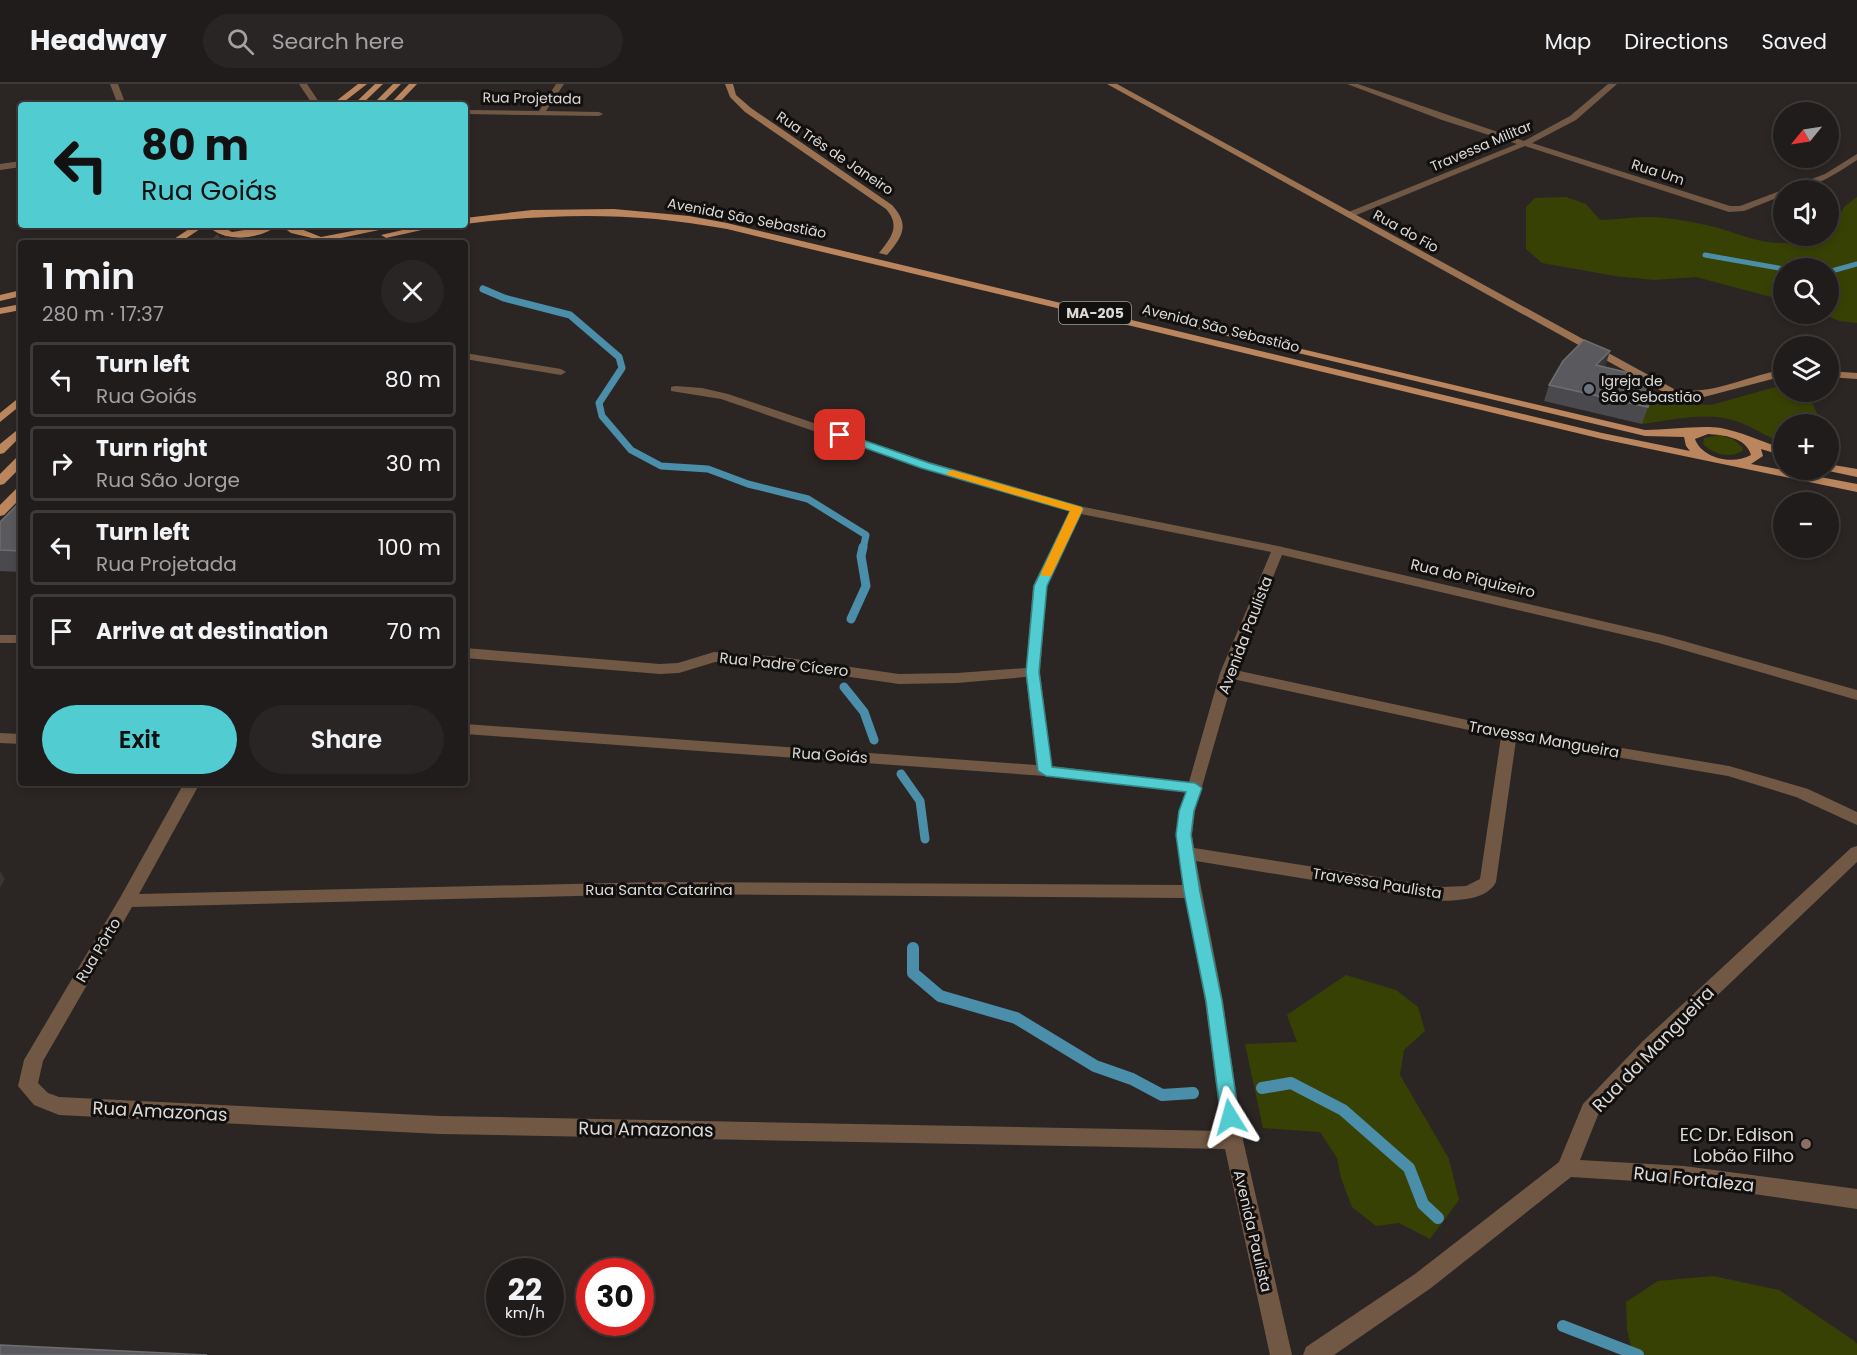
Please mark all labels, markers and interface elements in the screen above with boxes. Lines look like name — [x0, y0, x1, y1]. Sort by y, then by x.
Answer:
search box — [203, 14, 623, 68]
text: Headway — [30, 21, 167, 60]
icon: search — [224, 25, 257, 58]
text: Search here — [272, 26, 404, 57]
text: Map — [1545, 27, 1591, 56]
text: Directions — [1624, 27, 1728, 56]
text: Saved — [1761, 27, 1827, 56]
street label: Rua Projetada — [483, 87, 581, 109]
north arrow — [1773, 102, 1839, 168]
map controls — [1773, 102, 1839, 558]
street label: Rua Três de Janeiro — [773, 106, 898, 200]
text: 80 m — [141, 116, 249, 175]
street label: Travessa Militar — [1427, 116, 1535, 176]
icon: left — [42, 126, 120, 204]
street label: Rua Um — [1629, 154, 1687, 190]
text: Rua Goiás — [141, 172, 277, 209]
button: sound — [1773, 180, 1839, 246]
street label: Avenida São Sebastião — [666, 193, 828, 243]
street label: Rua do Fio — [1370, 205, 1442, 257]
text: 1 min — [42, 251, 135, 302]
button: search — [1773, 258, 1839, 324]
button: close — [381, 260, 444, 323]
street label: Avenida São Sebastião — [1140, 299, 1302, 357]
text: 280 m · 17:37 — [42, 300, 164, 328]
road number: MA-205 — [1059, 302, 1131, 324]
button: layers — [1773, 336, 1839, 402]
text: Turn left — [96, 349, 190, 380]
icon: left — [45, 363, 78, 396]
text: 80 m — [385, 364, 441, 395]
place label: Igreja de São Sebastião — [1601, 371, 1702, 407]
text: Rua Goiás — [96, 382, 197, 410]
marker: Igreja de São Sebastião — [1582, 382, 1596, 396]
pin — [814, 409, 865, 460]
button: + — [1773, 414, 1839, 480]
icon: arrive — [823, 418, 856, 451]
text: Turn right — [96, 433, 207, 464]
icon: right — [45, 447, 78, 480]
text: 30 m — [386, 448, 441, 479]
text: Rua São Jorge — [96, 466, 240, 494]
button: − — [1773, 492, 1839, 558]
text: Turn left — [96, 517, 190, 548]
icon: left — [45, 531, 78, 564]
text: 100 m — [378, 532, 441, 563]
text: Rua Projetada — [96, 550, 237, 578]
street label: Rua do Piquizeiro — [1409, 553, 1537, 603]
street label: Avenida Paulista — [1213, 573, 1277, 697]
icon: arrive — [45, 615, 78, 648]
text: Arrive at destination — [96, 616, 328, 647]
text: 70 m — [387, 616, 441, 647]
street label: Rua Padre Cícero — [718, 647, 850, 681]
button: Exit — [42, 705, 237, 774]
button: Share — [249, 705, 444, 774]
street label: Travessa Mangueira — [1467, 715, 1621, 763]
street label: Rua Goiás — [791, 742, 869, 768]
street label: Travessa Paulista — [1311, 862, 1443, 904]
street label: Rua Santa Catarina — [585, 879, 733, 900]
street label: Rua Pôrto — [71, 914, 125, 986]
street label: Rua da Mangueira — [1586, 981, 1720, 1117]
position arrow — [1198, 1085, 1262, 1149]
street label: Rua Amazonas — [92, 1095, 228, 1127]
street label: Rua Amazonas — [578, 1115, 714, 1143]
place label: EC Dr. Edison Lobão Filho — [1680, 1122, 1794, 1168]
marker: EC Dr. Edison Lobão Filho — [1799, 1137, 1813, 1151]
street label: Rua Fortaleza — [1632, 1160, 1756, 1198]
street label: Avenida Paulista — [1229, 1168, 1277, 1294]
speed limit sign: 30 — [576, 1258, 654, 1336]
text: 22 — [508, 1268, 542, 1311]
text: km/h — [505, 1302, 545, 1323]

